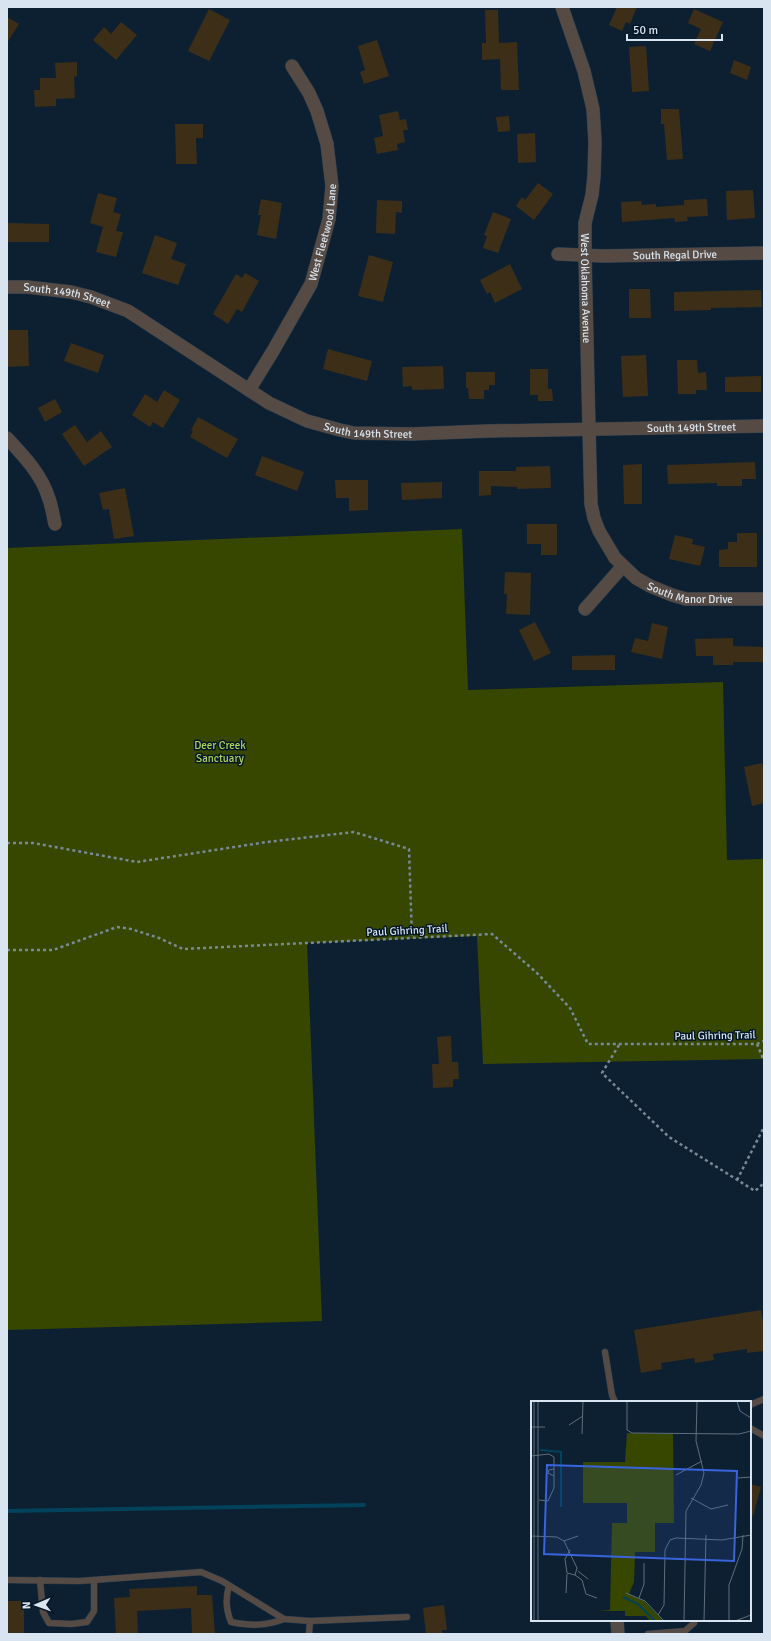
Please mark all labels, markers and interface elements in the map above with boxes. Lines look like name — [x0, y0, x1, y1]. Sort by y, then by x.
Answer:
scale bar — [627, 16, 722, 42]
text: 50 m — [633, 23, 658, 38]
street label: West Fleetwood Lane — [306, 183, 339, 283]
street label: West Oklahoma Avenue — [578, 233, 593, 343]
street label: South Regal Drive — [633, 248, 717, 262]
street label: South 149th Street — [23, 281, 113, 311]
street label: South 149th Street — [322, 420, 412, 441]
street label: South 149th Street — [647, 421, 736, 435]
street label: South Manor Drive — [645, 580, 733, 606]
park label: Deer Creek Sanctuary — [194, 739, 246, 765]
street label: Paul Gihring Trail — [366, 922, 448, 939]
street label: Paul Gihring Trail — [674, 1028, 756, 1043]
inset map — [531, 1401, 751, 1621]
north arrow — [16, 1585, 56, 1625]
text: N — [20, 1601, 33, 1609]

